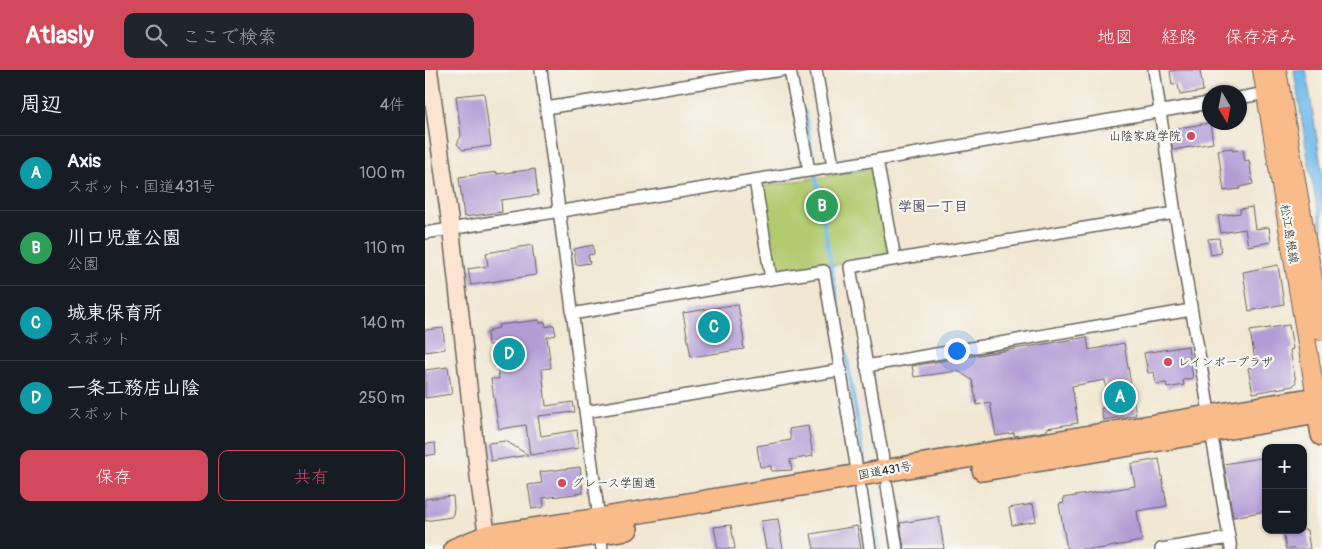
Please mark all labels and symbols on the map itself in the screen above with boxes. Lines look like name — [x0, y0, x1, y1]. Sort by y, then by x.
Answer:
north arrow — [1202, 85, 1247, 130]
place label: 山陰家庭学院 — [1109, 129, 1181, 144]
marker: 山陰家庭学院 — [1185, 130, 1197, 142]
pin: B — [806, 187, 838, 225]
district label: 学園一丁目 — [898, 198, 968, 215]
street label: 松江島根線 — [1277, 203, 1301, 265]
pin: C — [698, 308, 730, 346]
pin: D — [493, 335, 525, 373]
your location — [944, 338, 970, 364]
place label: レインボープラザ — [1178, 355, 1273, 370]
marker: レインボープラザ — [1162, 356, 1174, 368]
pin: A — [1104, 378, 1136, 416]
street label: 国道431号 — [857, 459, 913, 483]
place label: グレース学園通 — [572, 476, 656, 491]
marker: グレース学園通 — [556, 477, 568, 489]

